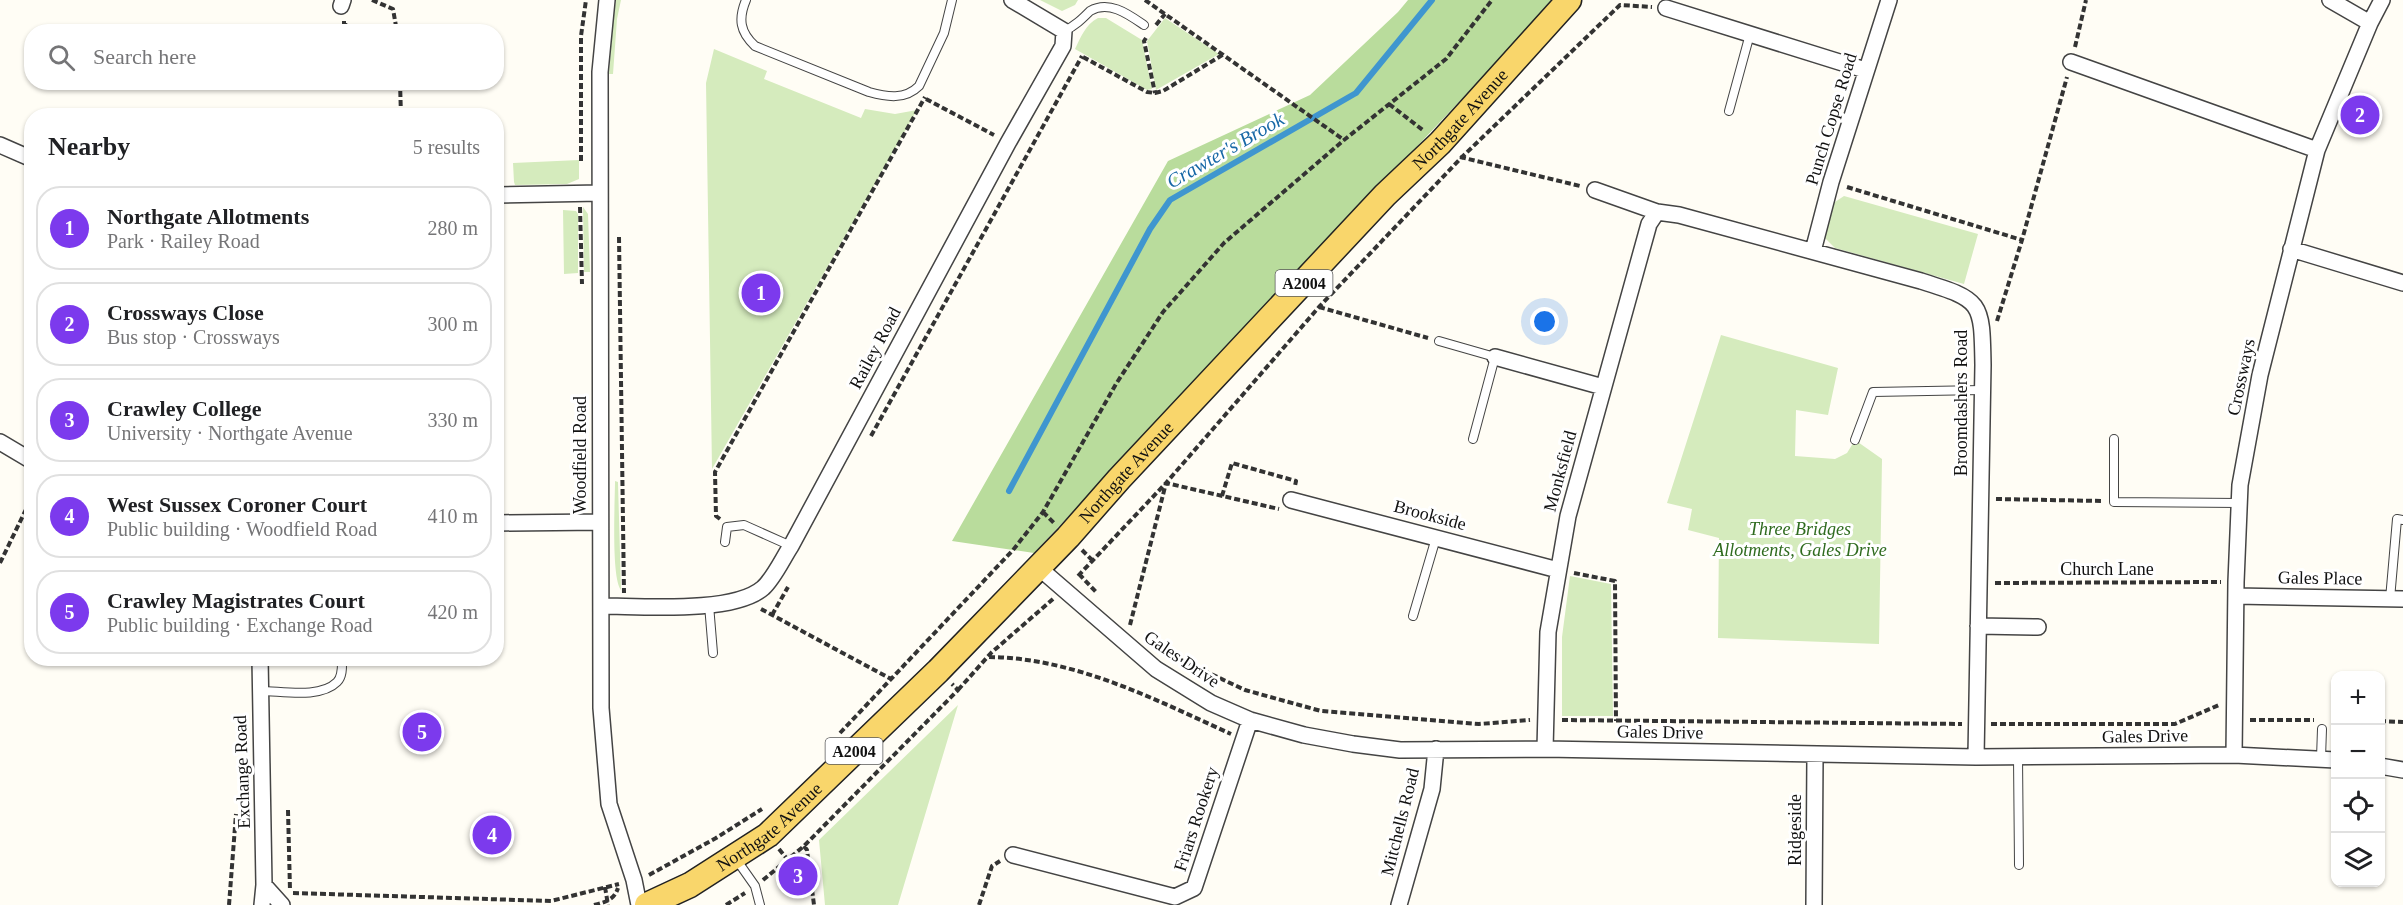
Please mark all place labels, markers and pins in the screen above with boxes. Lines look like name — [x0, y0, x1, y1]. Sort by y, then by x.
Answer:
pin: 2 — [2340, 92, 2380, 138]
pin: 1 — [742, 270, 780, 316]
pin: 5 — [402, 710, 442, 754]
pin: 4 — [472, 812, 512, 858]
pin: 3 — [778, 854, 818, 898]

